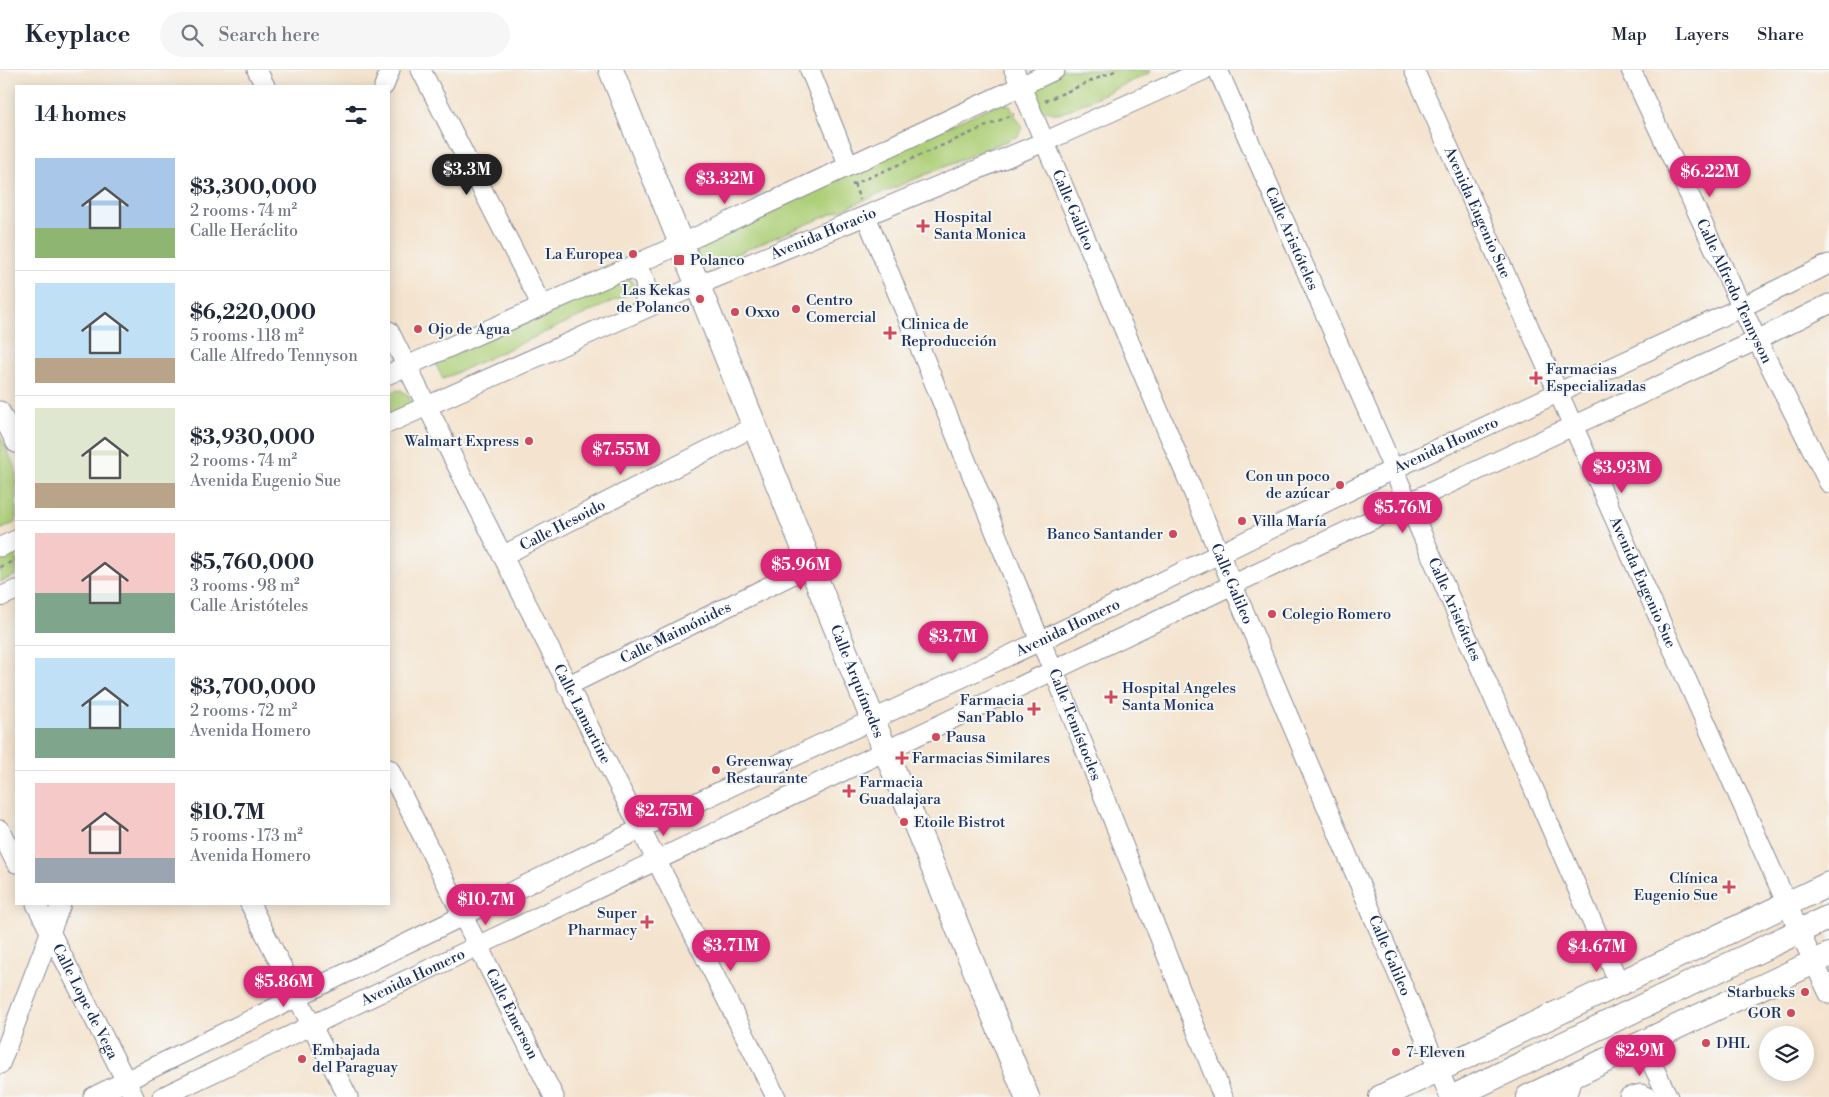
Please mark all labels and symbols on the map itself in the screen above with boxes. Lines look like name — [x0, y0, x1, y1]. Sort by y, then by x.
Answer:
street label: Avenida Eugenio Sue — [1440, 143, 1515, 281]
pin: $3.3M — [432, 154, 502, 196]
pin: $6.22M — [1669, 156, 1751, 198]
pin: $3.32M — [684, 162, 766, 205]
street label: Calle Galileo — [1048, 167, 1099, 253]
street label: Calle Aristóteles — [1261, 184, 1323, 293]
street label: Avenida Horacio — [767, 203, 879, 264]
place label: Hospital Santa Monica — [934, 208, 1027, 244]
street label: Calle Alfredo Tennyson — [1692, 216, 1777, 366]
marker: Hospital Santa Monica — [916, 219, 930, 233]
place label: La Europea — [545, 245, 623, 264]
marker: La Europea — [627, 248, 639, 260]
place label: Polanco — [690, 251, 745, 270]
marker: Polanco — [672, 253, 686, 267]
place label: Las Kekas de Polanco — [616, 281, 690, 317]
place label: Centro Comercial — [806, 291, 877, 327]
marker: Las Kekas de Polanco — [694, 293, 706, 305]
place label: Oxxo — [745, 303, 780, 322]
marker: Centro Comercial — [790, 303, 802, 315]
marker: Oxxo — [729, 306, 741, 318]
place label: Clinica de Reproducción — [901, 315, 997, 351]
place label: Ojo de Agua — [428, 320, 510, 339]
marker: Ojo de Agua — [412, 323, 424, 335]
marker: Clinica de Reproducción — [883, 326, 897, 340]
place label: Farmacias Especializadas — [1546, 360, 1646, 396]
marker: Farmacias Especializadas — [1530, 372, 1542, 384]
street label: Avenida Homero — [1390, 412, 1501, 478]
place label: Walmart Express — [404, 432, 519, 451]
pin: $7.55M — [580, 434, 662, 476]
marker: Walmart Express — [523, 435, 535, 447]
pin: $3.93M — [1581, 452, 1663, 494]
place label: Con un poco de azúcar — [1246, 467, 1331, 503]
marker: Con un poco de azúcar — [1334, 479, 1346, 491]
pin: $5.76M — [1362, 492, 1444, 534]
street label: Calle Hesoido — [516, 495, 609, 555]
place label: Villa María — [1251, 512, 1327, 531]
street label: Avenida Eugenio Sue — [1605, 513, 1681, 651]
marker: Villa María — [1236, 515, 1248, 527]
place label: Banco Santander — [1046, 525, 1164, 544]
marker: Banco Santander — [1167, 528, 1179, 540]
street label: Calle Galileo — [1207, 540, 1258, 627]
pin: $5.96M — [760, 548, 842, 591]
street label: Calle Aristóteles — [1424, 555, 1486, 664]
street label: Avenida Homero — [1012, 594, 1123, 661]
street label: Calle Maimónides — [617, 597, 734, 668]
place label: Colegio Romero — [1282, 605, 1391, 624]
marker: Colegio Romero — [1266, 608, 1278, 620]
pin: $3.7M — [918, 620, 988, 663]
street label: Calle Arquímedes — [826, 622, 889, 741]
street label: Calle Lamartine — [549, 661, 616, 767]
street label: Calle Temístocles — [1045, 666, 1106, 783]
place label: Hospital Angeles Santa Monica — [1122, 679, 1236, 715]
marker: Hospital Angeles Santa Monica — [1104, 690, 1118, 704]
place label: Farmacia San Pablo — [957, 691, 1024, 727]
marker: Farmacia San Pablo — [1028, 703, 1040, 715]
place label: Pausa — [946, 728, 986, 747]
marker: Pausa — [930, 731, 942, 743]
place label: Farmacias Similares — [912, 749, 1050, 768]
place label: Greenway Restaurante — [726, 752, 808, 788]
marker: Farmacias Similares — [896, 752, 908, 764]
marker: Greenway Restaurante — [710, 764, 722, 776]
place label: Farmacia Guadalajara — [859, 773, 941, 809]
marker: Farmacia Guadalajara — [843, 785, 855, 797]
pin: $2.75M — [623, 794, 705, 837]
place label: Etoile Bistrot — [914, 813, 1006, 832]
marker: Etoile Bistrot — [898, 816, 910, 828]
place label: Clínica Eugenio Sue — [1634, 869, 1718, 905]
marker: Clínica Eugenio Sue — [1722, 880, 1736, 894]
pin: $10.7M — [445, 884, 527, 926]
place label: Super Pharmacy — [568, 904, 638, 940]
street label: Calle Galileo — [1364, 912, 1415, 999]
marker: Super Pharmacy — [641, 916, 653, 928]
pin: $3.71M — [690, 930, 772, 972]
pin: $4.67M — [1556, 930, 1638, 973]
street label: Calle Lope de Vega — [48, 940, 123, 1062]
street label: Avenida Homero — [357, 944, 468, 1010]
street label: Calle Emerson — [481, 965, 543, 1062]
pin: $5.86M — [243, 966, 325, 1008]
place label: Starbucks — [1727, 983, 1795, 1002]
marker: Starbucks — [1799, 986, 1811, 998]
place label: GOR — [1748, 1004, 1782, 1023]
marker: GOR — [1785, 1007, 1797, 1019]
pin: $2.9M — [1605, 1034, 1675, 1077]
place label: DHL — [1716, 1034, 1750, 1053]
marker: DHL — [1700, 1037, 1712, 1049]
place label: Embajada del Paraguay — [312, 1041, 398, 1077]
place label: 7-Eleven — [1406, 1043, 1465, 1062]
marker: 7-Eleven — [1390, 1046, 1402, 1058]
marker: Embajada del Paraguay — [296, 1053, 308, 1065]

